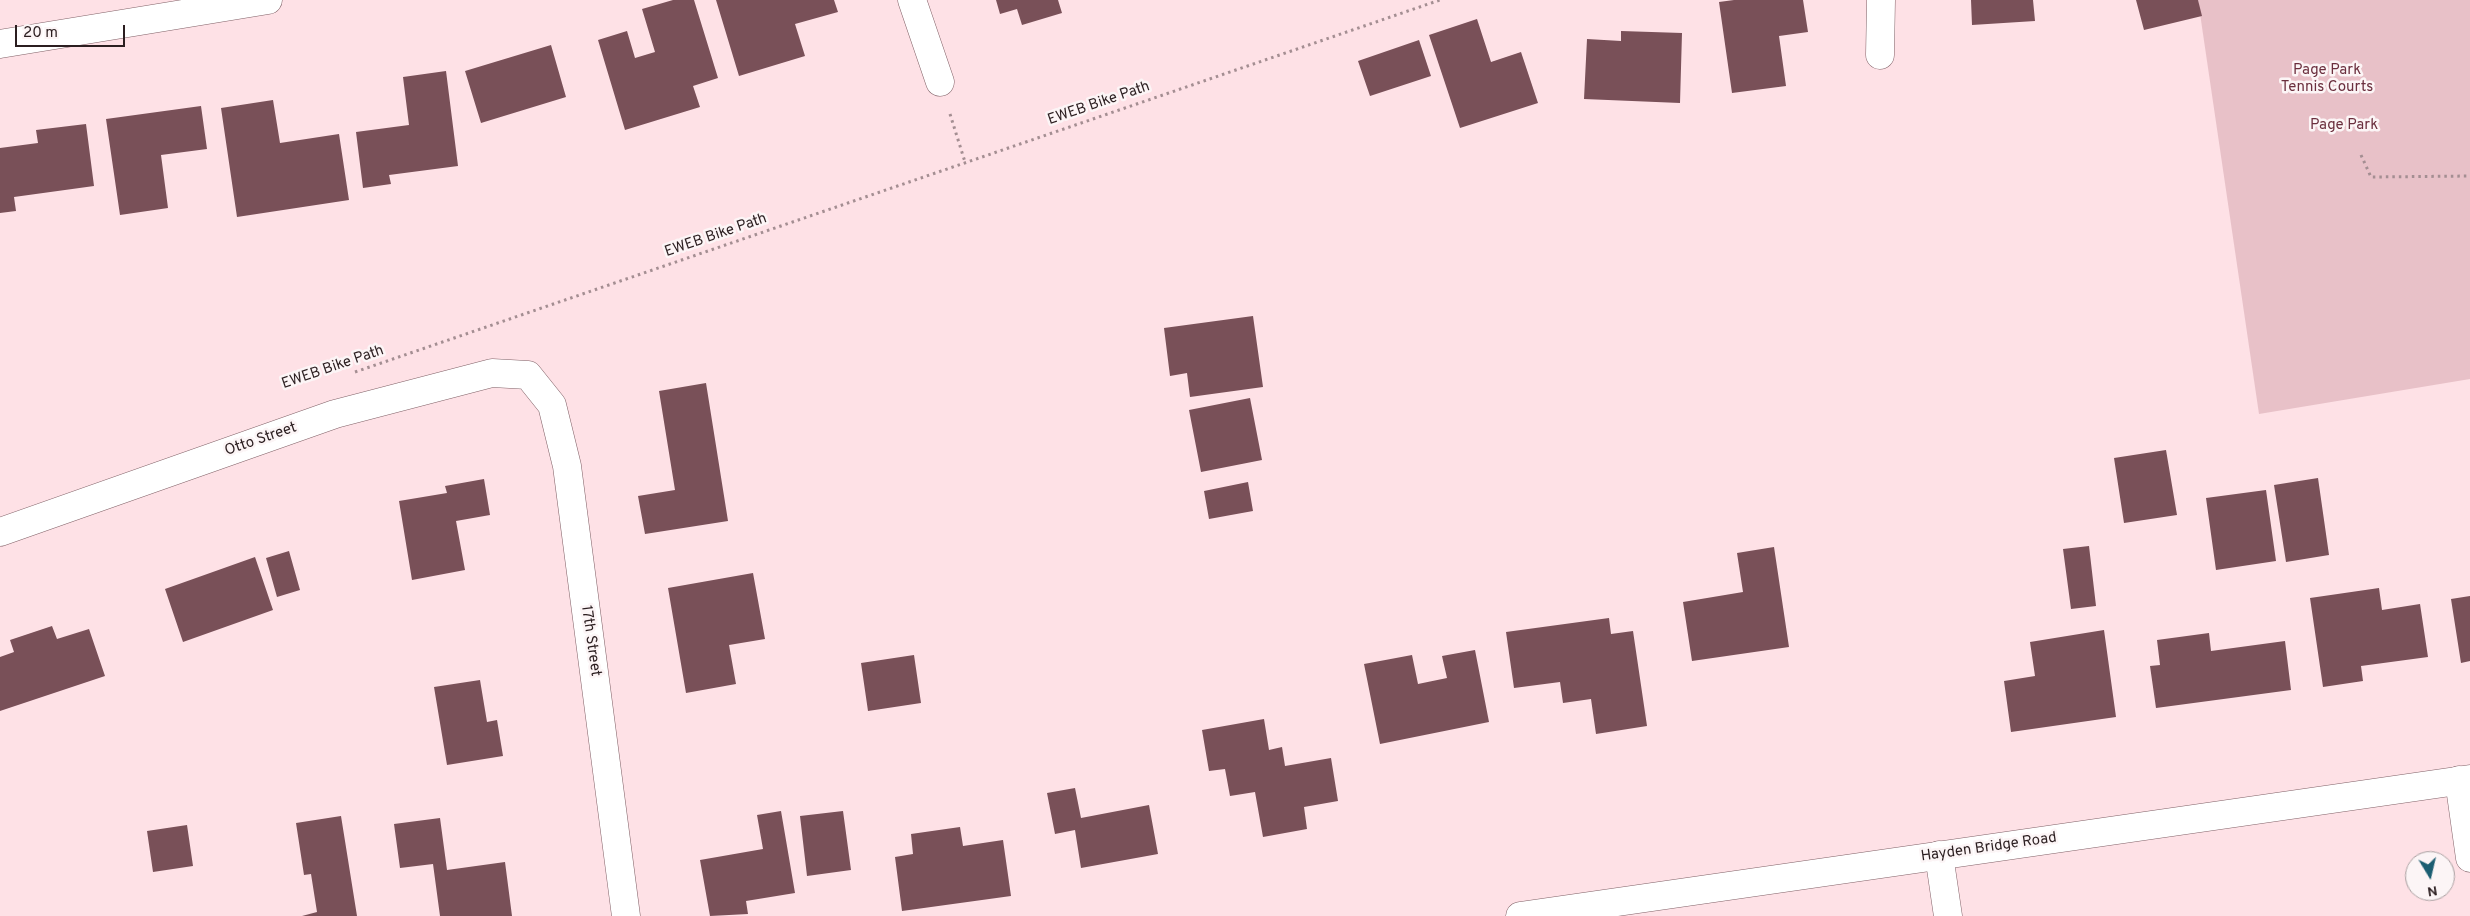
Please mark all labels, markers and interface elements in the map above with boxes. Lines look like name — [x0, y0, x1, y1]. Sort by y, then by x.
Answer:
scale bar — [18, 15, 128, 47]
text: 20 m — [23, 24, 58, 43]
park label: Page Park Tennis Courts — [2281, 62, 2373, 97]
street label: EWEB Bike Path — [1046, 78, 1152, 130]
park label: Page Park — [2310, 117, 2378, 135]
street label: EWEB Bike Path — [663, 210, 769, 262]
street label: EWEB Bike Path — [280, 342, 386, 394]
street label: Otto Street — [223, 419, 299, 461]
street label: 17th Street — [576, 604, 604, 678]
street label: Hayden Bridge Road — [1920, 830, 2058, 866]
north arrow — [2405, 851, 2455, 901]
text: N — [2426, 881, 2439, 900]

